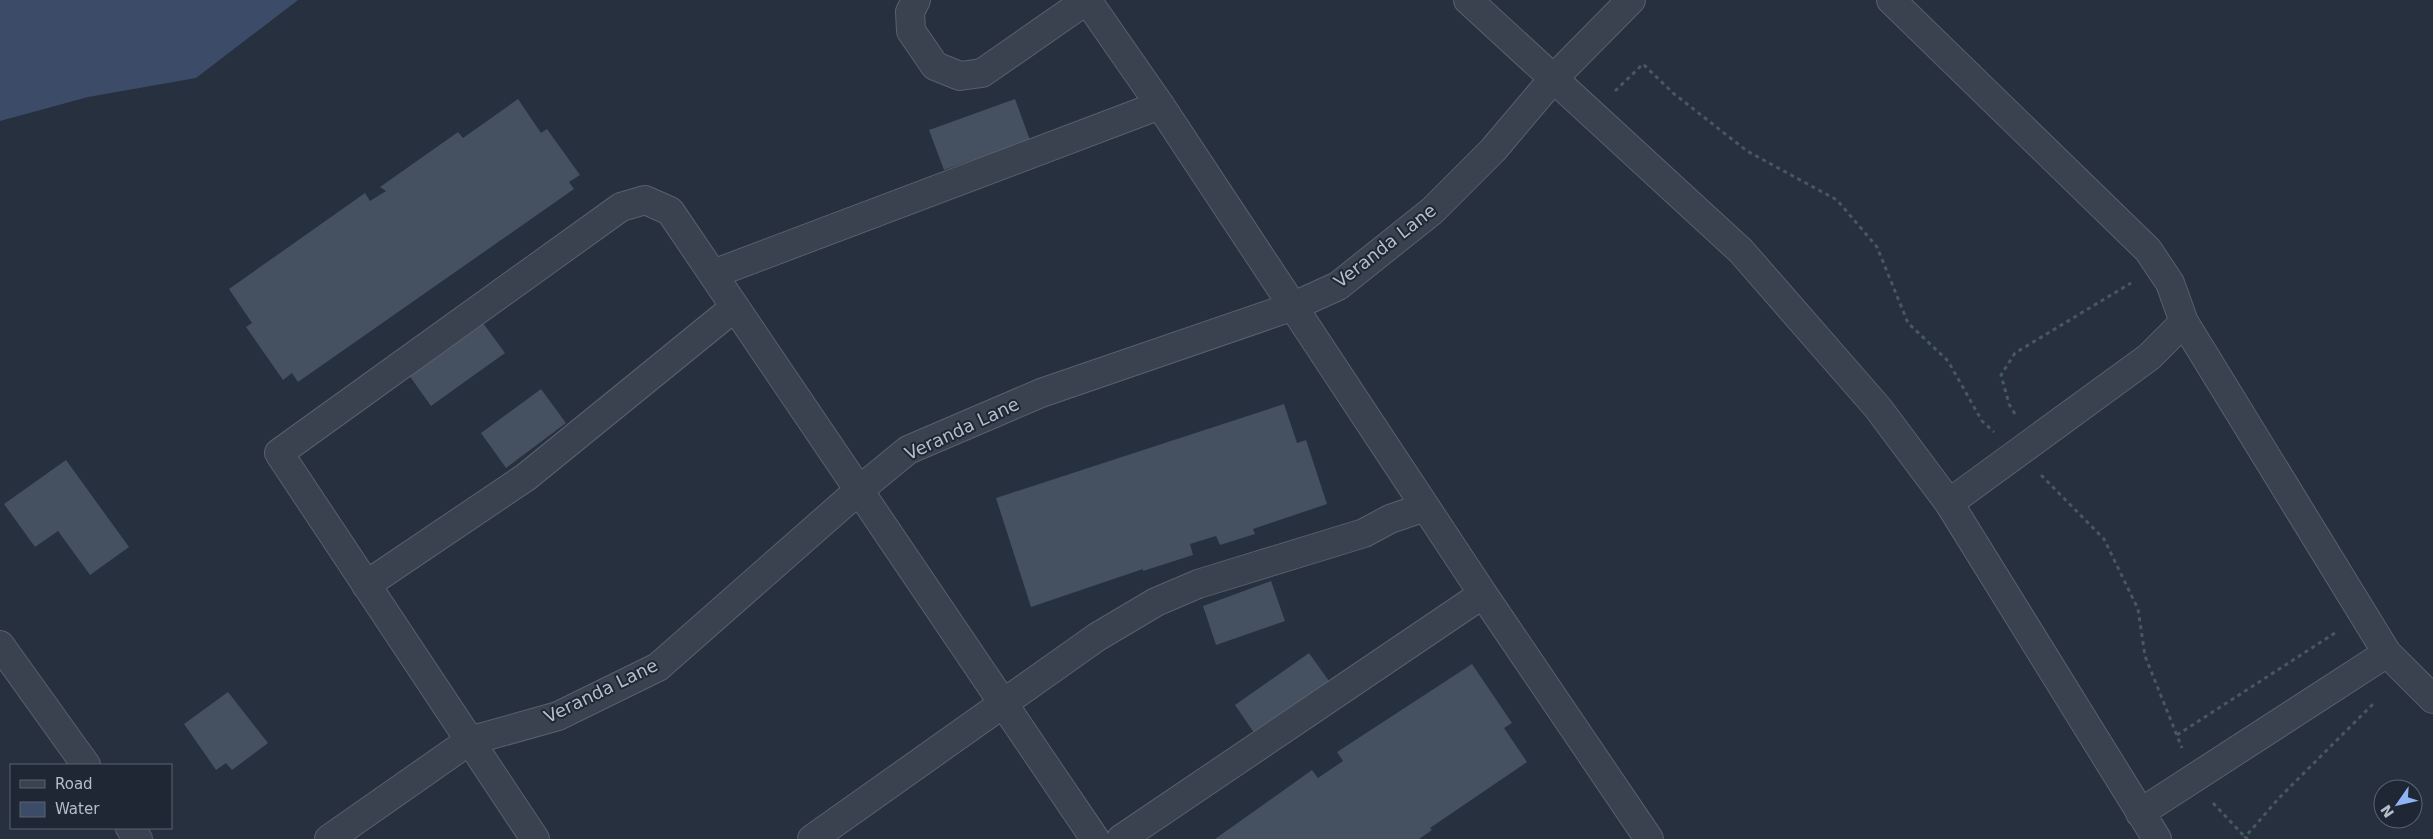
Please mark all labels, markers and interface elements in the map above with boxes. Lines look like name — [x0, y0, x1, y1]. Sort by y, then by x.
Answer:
street label: Veranda Lane — [1330, 199, 1440, 292]
street label: Veranda Lane — [901, 393, 1022, 464]
street label: Veranda Lane — [541, 654, 661, 727]
legend — [10, 764, 172, 829]
text: Road — [55, 775, 93, 793]
north arrow — [2373, 779, 2423, 829]
text: Water — [55, 800, 100, 818]
text: N — [2377, 802, 2397, 821]

